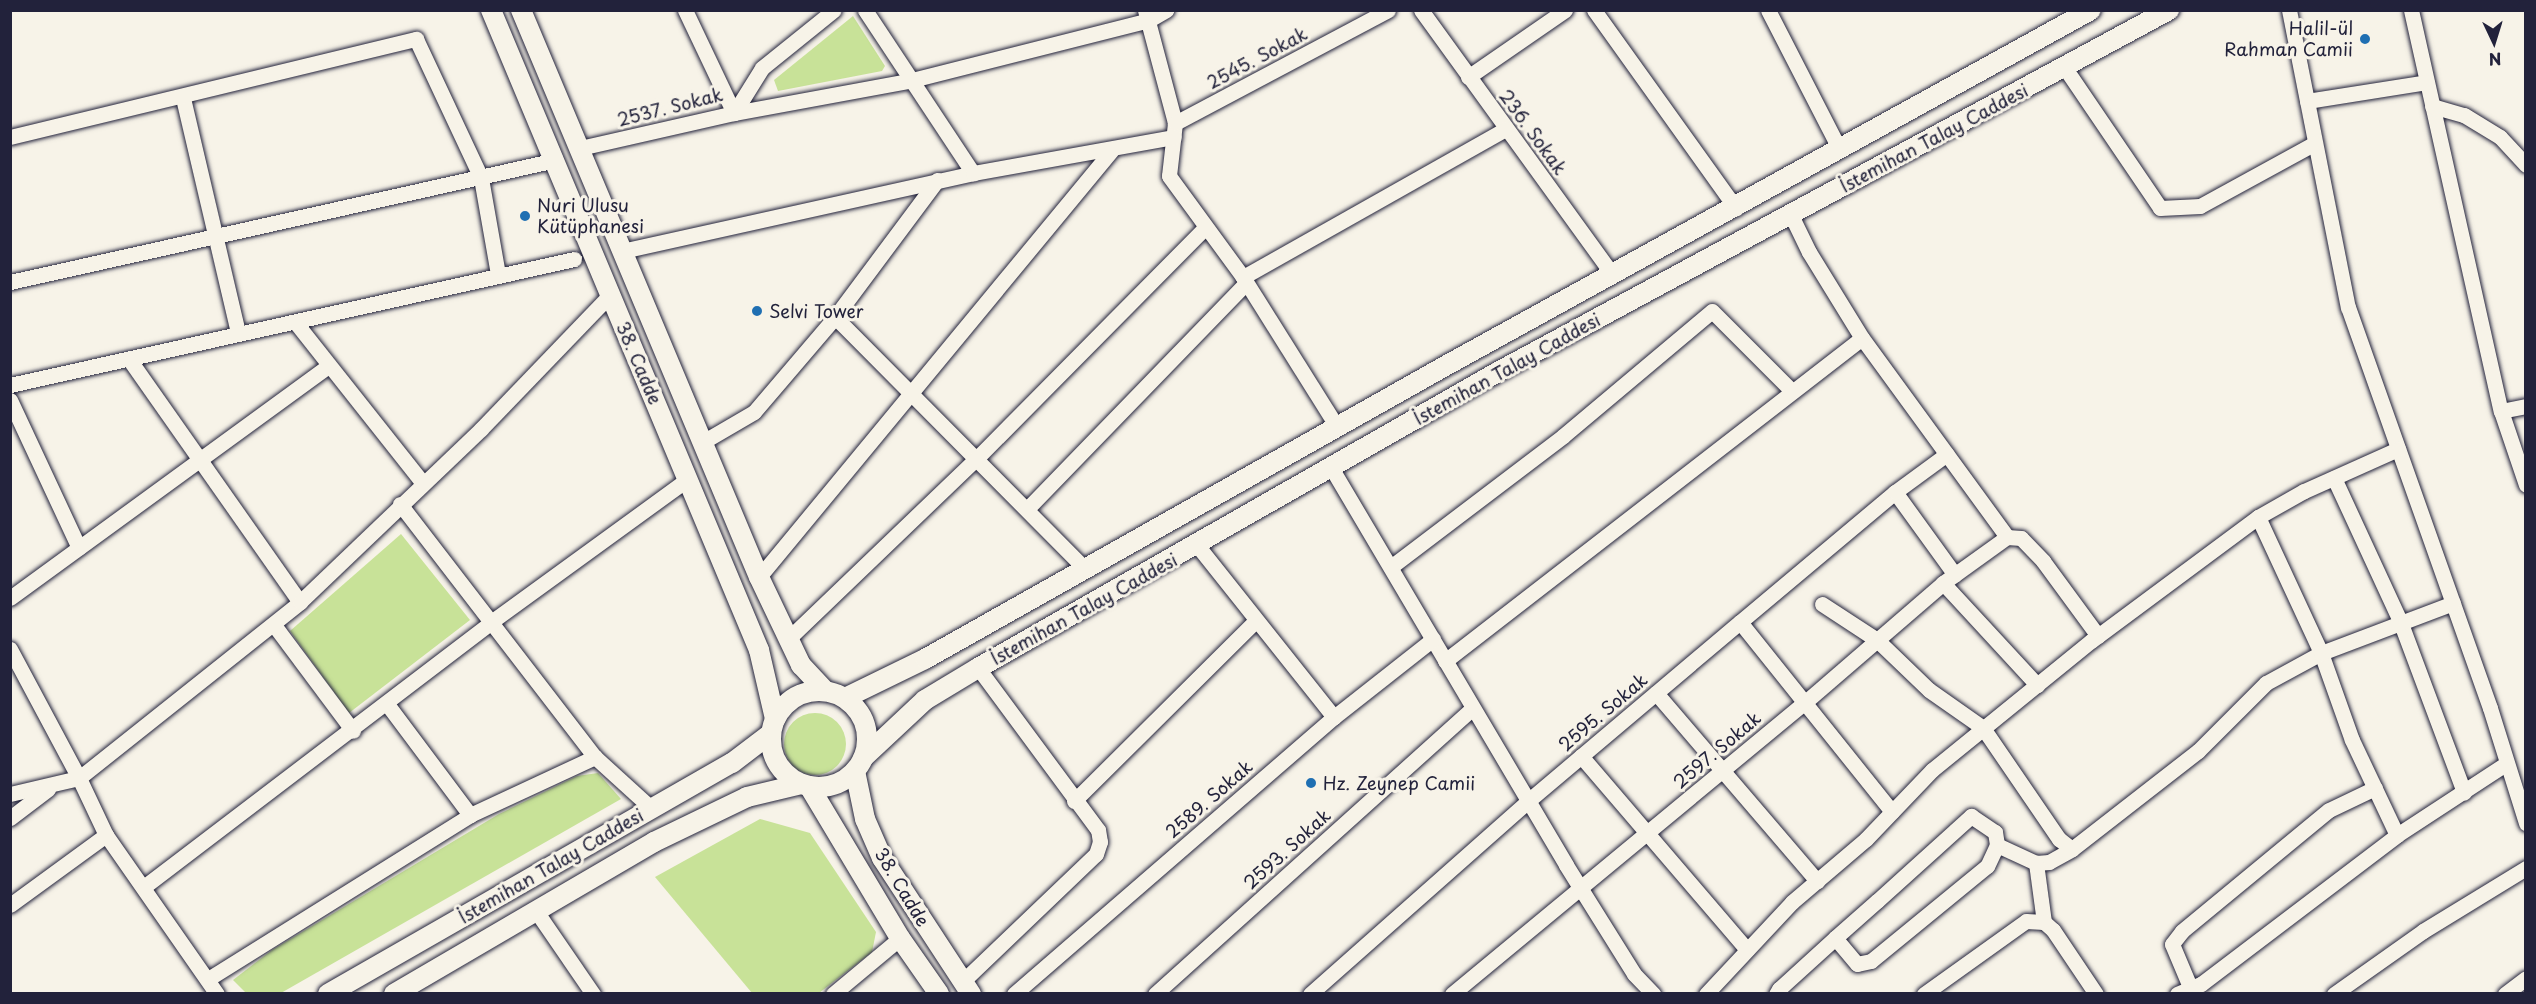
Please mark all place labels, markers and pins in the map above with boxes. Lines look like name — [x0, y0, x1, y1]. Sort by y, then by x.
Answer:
place label: Halil-ül Rahman Camii — [2224, 18, 2353, 60]
marker: Halil-ül Rahman Camii — [2358, 32, 2372, 46]
place label: Nuri Ulusu Kütüphanesi — [537, 195, 644, 238]
marker: Nuri Ulusu Kütüphanesi — [518, 209, 532, 223]
place label: Selvi Tower — [769, 300, 866, 322]
marker: Selvi Tower — [750, 304, 764, 318]
place label: Hz. Zeynep Camii — [1323, 772, 1475, 794]
marker: Hz. Zeynep Camii — [1304, 776, 1318, 790]

